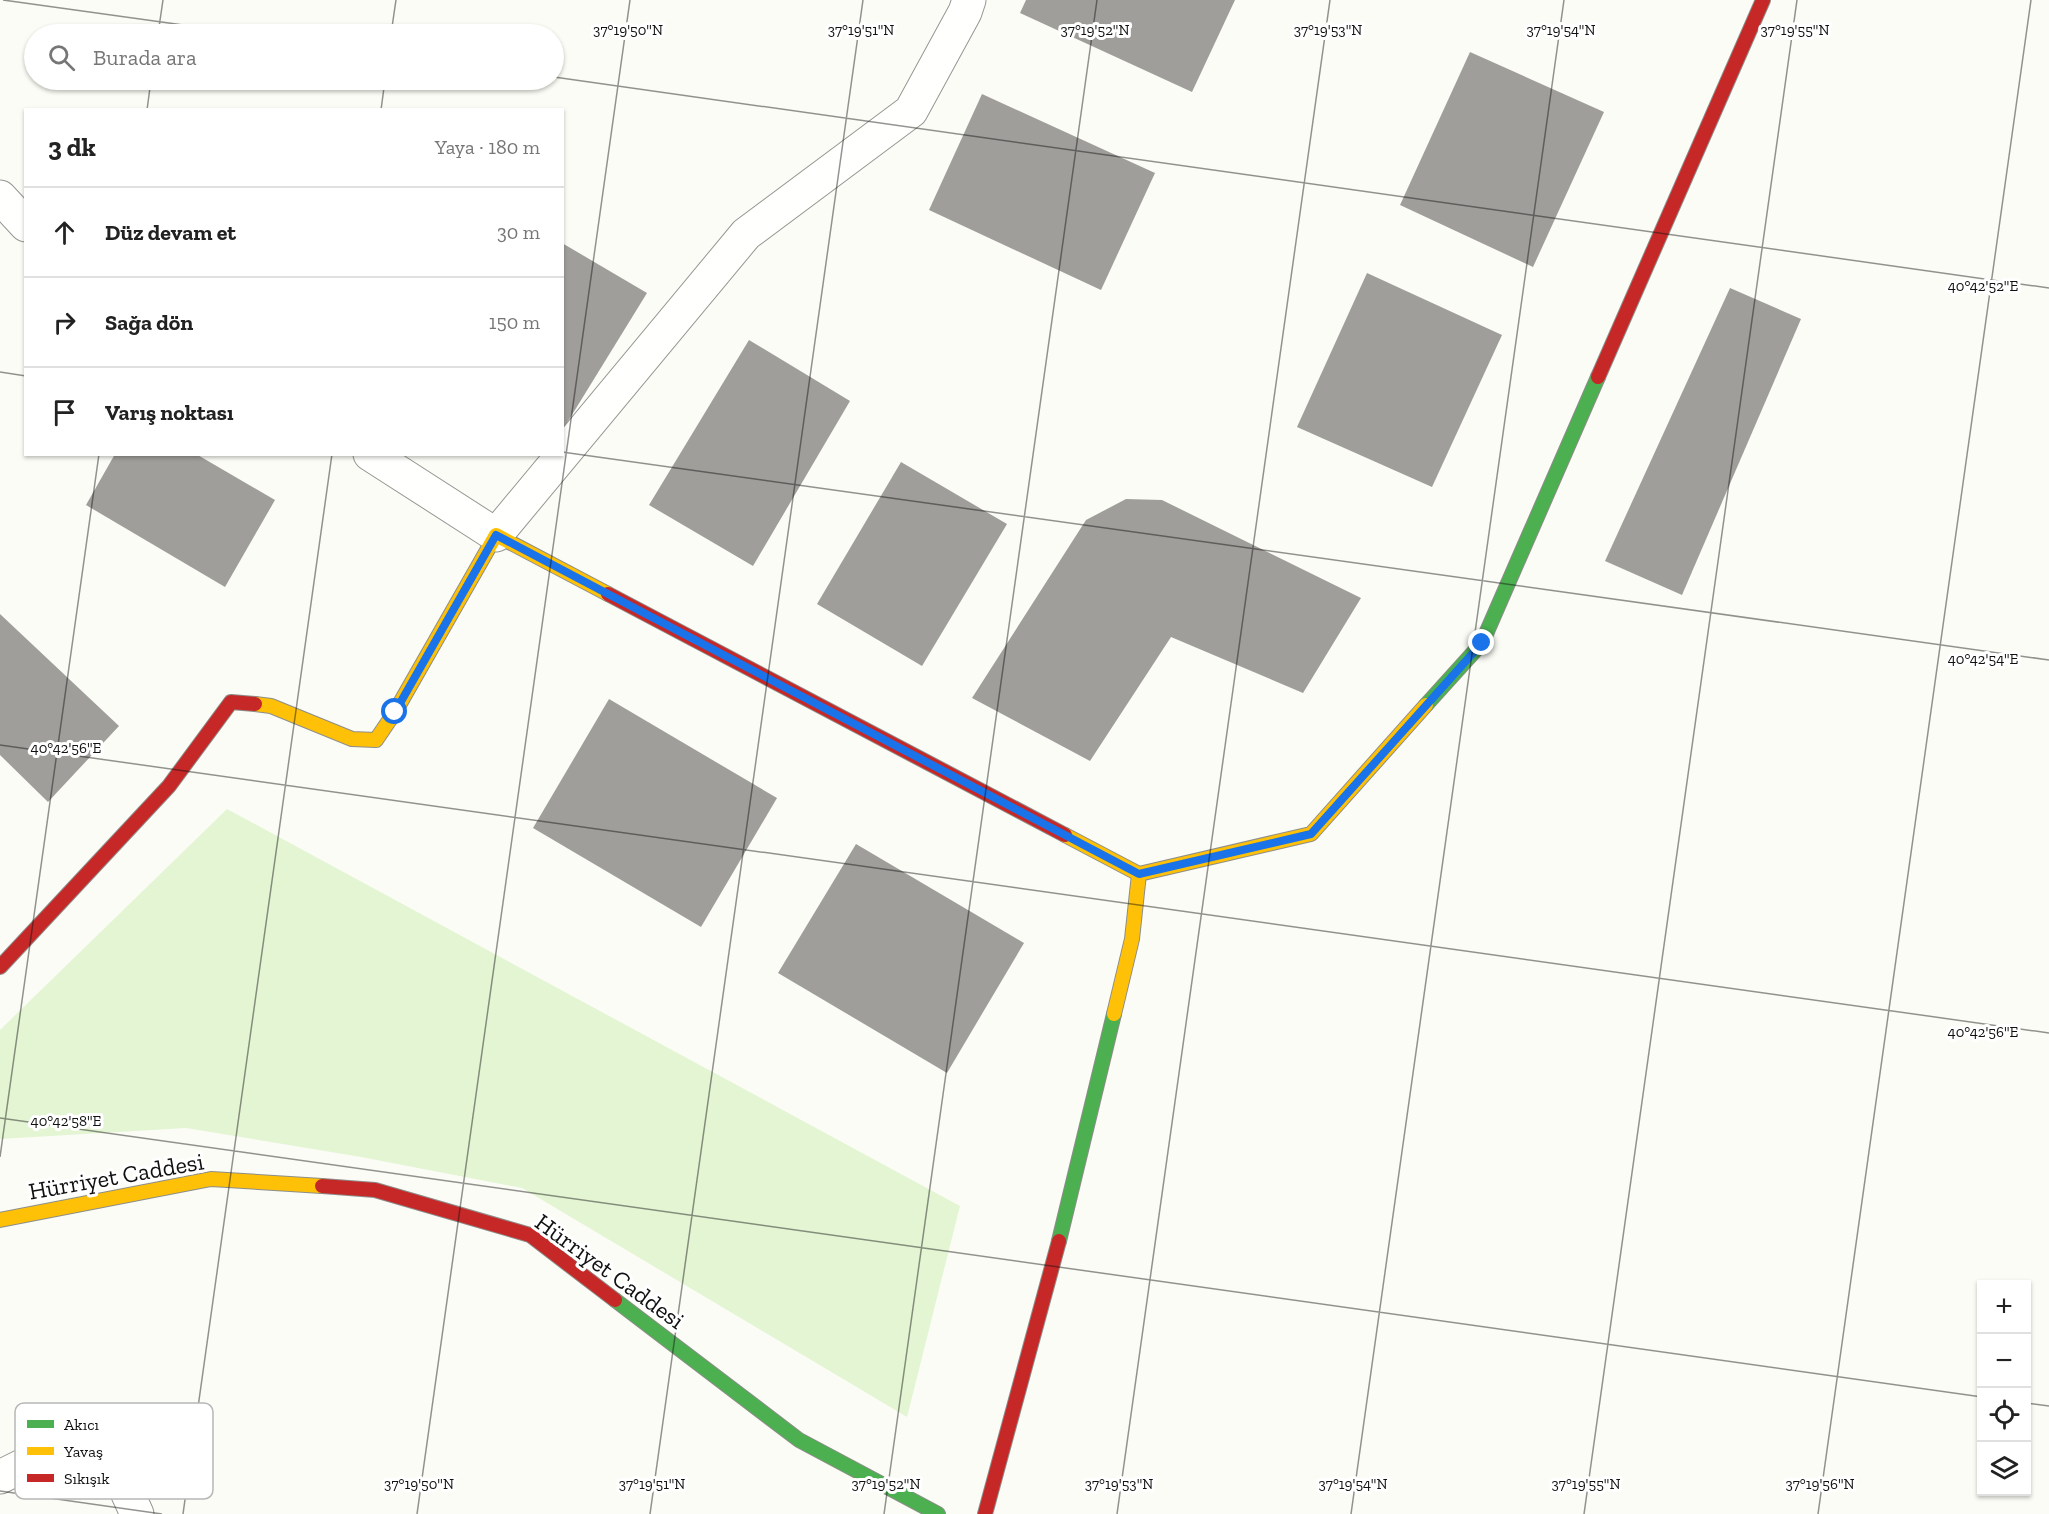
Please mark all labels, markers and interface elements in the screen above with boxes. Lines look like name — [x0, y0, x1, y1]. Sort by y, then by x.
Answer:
text: 37°19'50"N — [593, 21, 663, 39]
text: 37°19'51"N — [828, 21, 894, 39]
text: 37°19'52"N — [1061, 21, 1130, 39]
text: 37°19'53"N — [1294, 21, 1362, 39]
text: 37°19'54"N — [1526, 21, 1596, 39]
text: 37°19'55"N — [1761, 21, 1829, 39]
search box — [24, 24, 564, 90]
icon: search — [45, 41, 78, 74]
text: Burada ara — [93, 44, 197, 71]
text: 3 dk — [48, 131, 96, 163]
text: Yaya · 180 m — [435, 135, 540, 159]
icon: ahead — [48, 216, 81, 249]
text: Düz devam et — [105, 219, 236, 246]
text: 30 m — [497, 220, 540, 244]
text: 40°42'52"E — [1948, 277, 2018, 295]
icon: right — [48, 306, 81, 339]
text: Sağa dön — [105, 309, 193, 336]
text: 150 m — [489, 310, 540, 334]
icon: arrive — [48, 396, 81, 429]
text: Varış noktası — [105, 399, 234, 426]
route end — [1468, 629, 1494, 655]
text: 40°42'54"E — [1948, 650, 2018, 668]
route start — [381, 698, 407, 724]
text: 40°42'56"E — [31, 739, 102, 757]
text: 40°42'56"E — [1948, 1023, 2019, 1041]
text: 40°42'58"E — [31, 1112, 102, 1130]
street label: Hürriyet Caddesi — [26, 1146, 206, 1206]
street label: Hürriyet Caddesi — [530, 1207, 690, 1335]
map controls — [1977, 1280, 2031, 1496]
button: + — [1977, 1280, 2031, 1334]
button: − — [1977, 1334, 2031, 1388]
button: locate — [1977, 1388, 2031, 1442]
legend — [15, 1403, 213, 1499]
text: Akıcı — [64, 1415, 100, 1434]
text: Yavaş — [63, 1442, 103, 1461]
button: layers — [1977, 1442, 2031, 1496]
text: Sıkışık — [64, 1469, 110, 1488]
text: 37°19'50"N — [384, 1475, 454, 1493]
text: 37°19'51"N — [619, 1475, 685, 1493]
text: 37°19'52"N — [852, 1475, 921, 1493]
text: 37°19'53"N — [1085, 1475, 1153, 1493]
text: 37°19'54"N — [1318, 1475, 1388, 1493]
text: 37°19'55"N — [1552, 1475, 1620, 1493]
text: 37°19'56"N — [1785, 1475, 1855, 1493]

